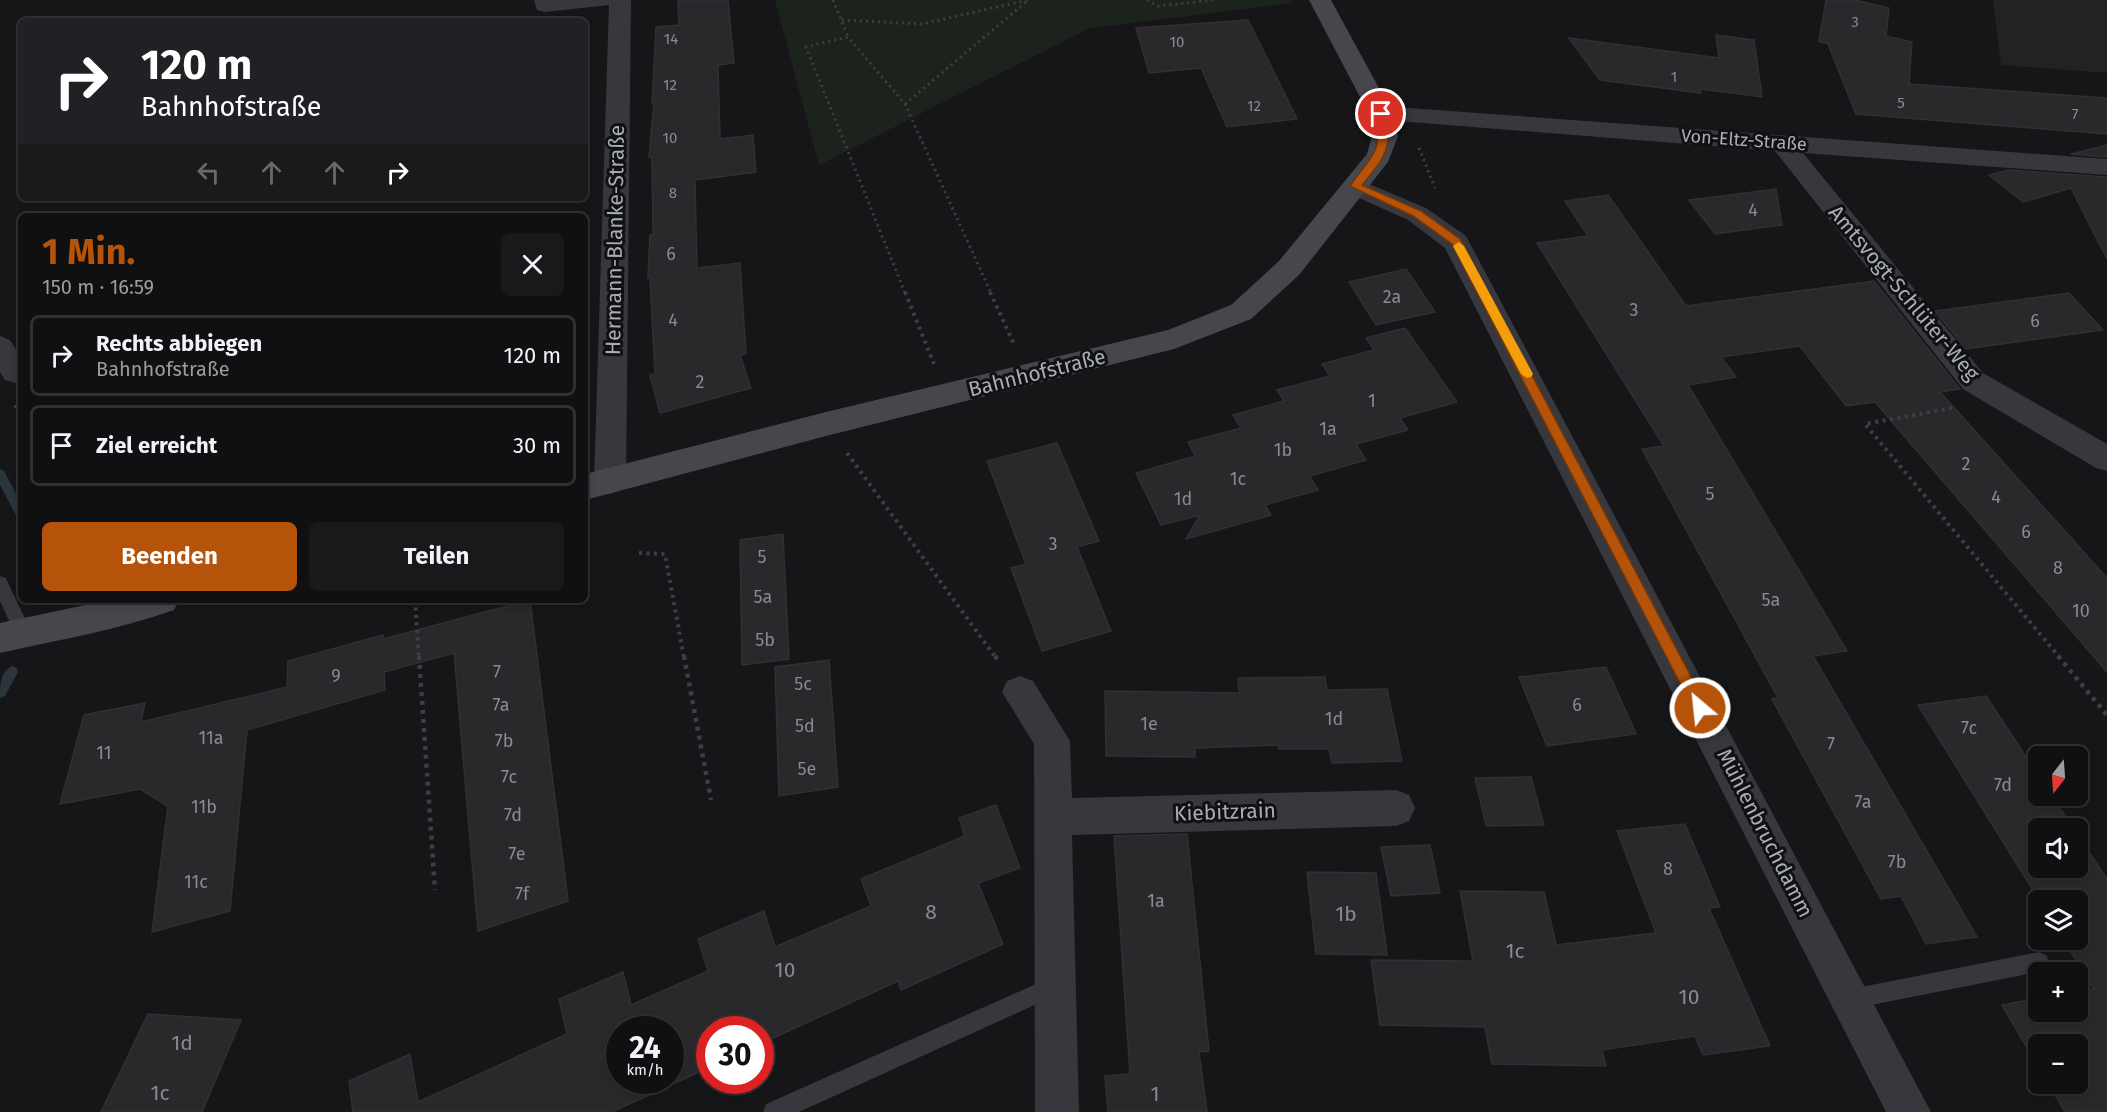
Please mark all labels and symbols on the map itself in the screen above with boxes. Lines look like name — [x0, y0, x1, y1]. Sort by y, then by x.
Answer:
house number: 3 — [1851, 13, 1859, 31]
house number: 14 — [664, 30, 678, 48]
house number: 10 — [1170, 33, 1184, 51]
house number: 1 — [1671, 68, 1677, 86]
house number: 12 — [663, 76, 677, 94]
pin — [1355, 88, 1406, 139]
house number: 5 — [1897, 94, 1905, 112]
house number: 12 — [1247, 97, 1261, 115]
house number: 7 — [2072, 105, 2079, 123]
street label: Hermann-Blanke-Straße — [600, 125, 630, 355]
street label: Von-Eltz-Straße — [1680, 125, 1808, 155]
house number: 10 — [663, 129, 677, 147]
house number: 8 — [669, 184, 677, 202]
house number: 4 — [1748, 199, 1758, 221]
street label: Amtsvogt-Schlüter-Weg — [1823, 200, 1985, 386]
house number: 6 — [666, 243, 676, 265]
house number: 2a — [1383, 286, 1401, 308]
house number: 3 — [1630, 299, 1638, 321]
house number: 4 — [668, 309, 678, 331]
house number: 6 — [2030, 310, 2040, 332]
street label: Bahnhofstraße — [966, 343, 1108, 403]
house number: 2 — [696, 371, 705, 393]
house number: 1 — [1368, 390, 1376, 412]
house number: 1a — [1319, 418, 1337, 440]
house number: 1b — [1274, 439, 1292, 461]
house number: 2 — [1962, 453, 1971, 475]
house number: 1c — [1230, 468, 1247, 490]
house number: 5 — [1705, 483, 1715, 505]
house number: 4 — [1991, 486, 2001, 508]
house number: 1d — [1174, 488, 1192, 510]
house number: 6 — [2021, 521, 2031, 543]
house number: 3 — [1049, 533, 1057, 555]
house number: 5 — [757, 546, 767, 568]
house number: 8 — [2053, 557, 2063, 579]
house number: 5a — [754, 586, 772, 608]
house number: 5a — [1762, 589, 1780, 611]
house number: 10 — [2072, 600, 2090, 622]
house number: 5b — [755, 629, 775, 651]
house number: 7 — [493, 661, 501, 683]
house number: 9 — [331, 665, 341, 687]
house number: 5c — [794, 673, 812, 695]
position arrow — [1668, 676, 1732, 740]
house number: 7a — [492, 694, 510, 716]
house number: 6 — [1572, 694, 1582, 716]
house number: 1d — [1325, 708, 1343, 730]
house number: 1e — [1140, 713, 1158, 735]
house number: 5d — [795, 715, 815, 737]
house number: 7c — [1961, 717, 1977, 739]
house number: 11a — [198, 727, 224, 749]
house number: 7b — [495, 730, 513, 752]
house number: 7 — [1827, 733, 1835, 755]
house number: 11 — [96, 742, 112, 764]
street label: Mühlenbruchdamm — [1711, 744, 1819, 922]
north arrow — [2028, 746, 2088, 806]
house number: 5e — [798, 758, 816, 780]
house number: 7c — [501, 766, 517, 788]
house number: 7d — [1994, 774, 2012, 796]
house number: 7a — [1854, 791, 1872, 813]
house number: 11b — [191, 796, 217, 818]
street label: Kiebitzrain — [1174, 797, 1276, 827]
house number: 7d — [504, 804, 522, 826]
house number: 7e — [508, 843, 526, 865]
house number: 7b — [1888, 851, 1906, 873]
house number: 8 — [1663, 858, 1673, 880]
house number: 11c — [184, 871, 208, 893]
house number: 7f — [515, 883, 531, 905]
house number: 1a — [1147, 890, 1165, 912]
house number: 8 — [925, 899, 937, 925]
house number: 1b — [1335, 901, 1357, 927]
house number: 1c — [1505, 938, 1525, 964]
house number: 10 — [775, 957, 795, 983]
house number: 10 — [1679, 984, 1699, 1010]
speed limit sign: 30 — [696, 1016, 774, 1094]
house number: 1d — [171, 1030, 193, 1056]
house number: 1c — [150, 1080, 170, 1106]
house number: 1 — [1150, 1081, 1160, 1107]

